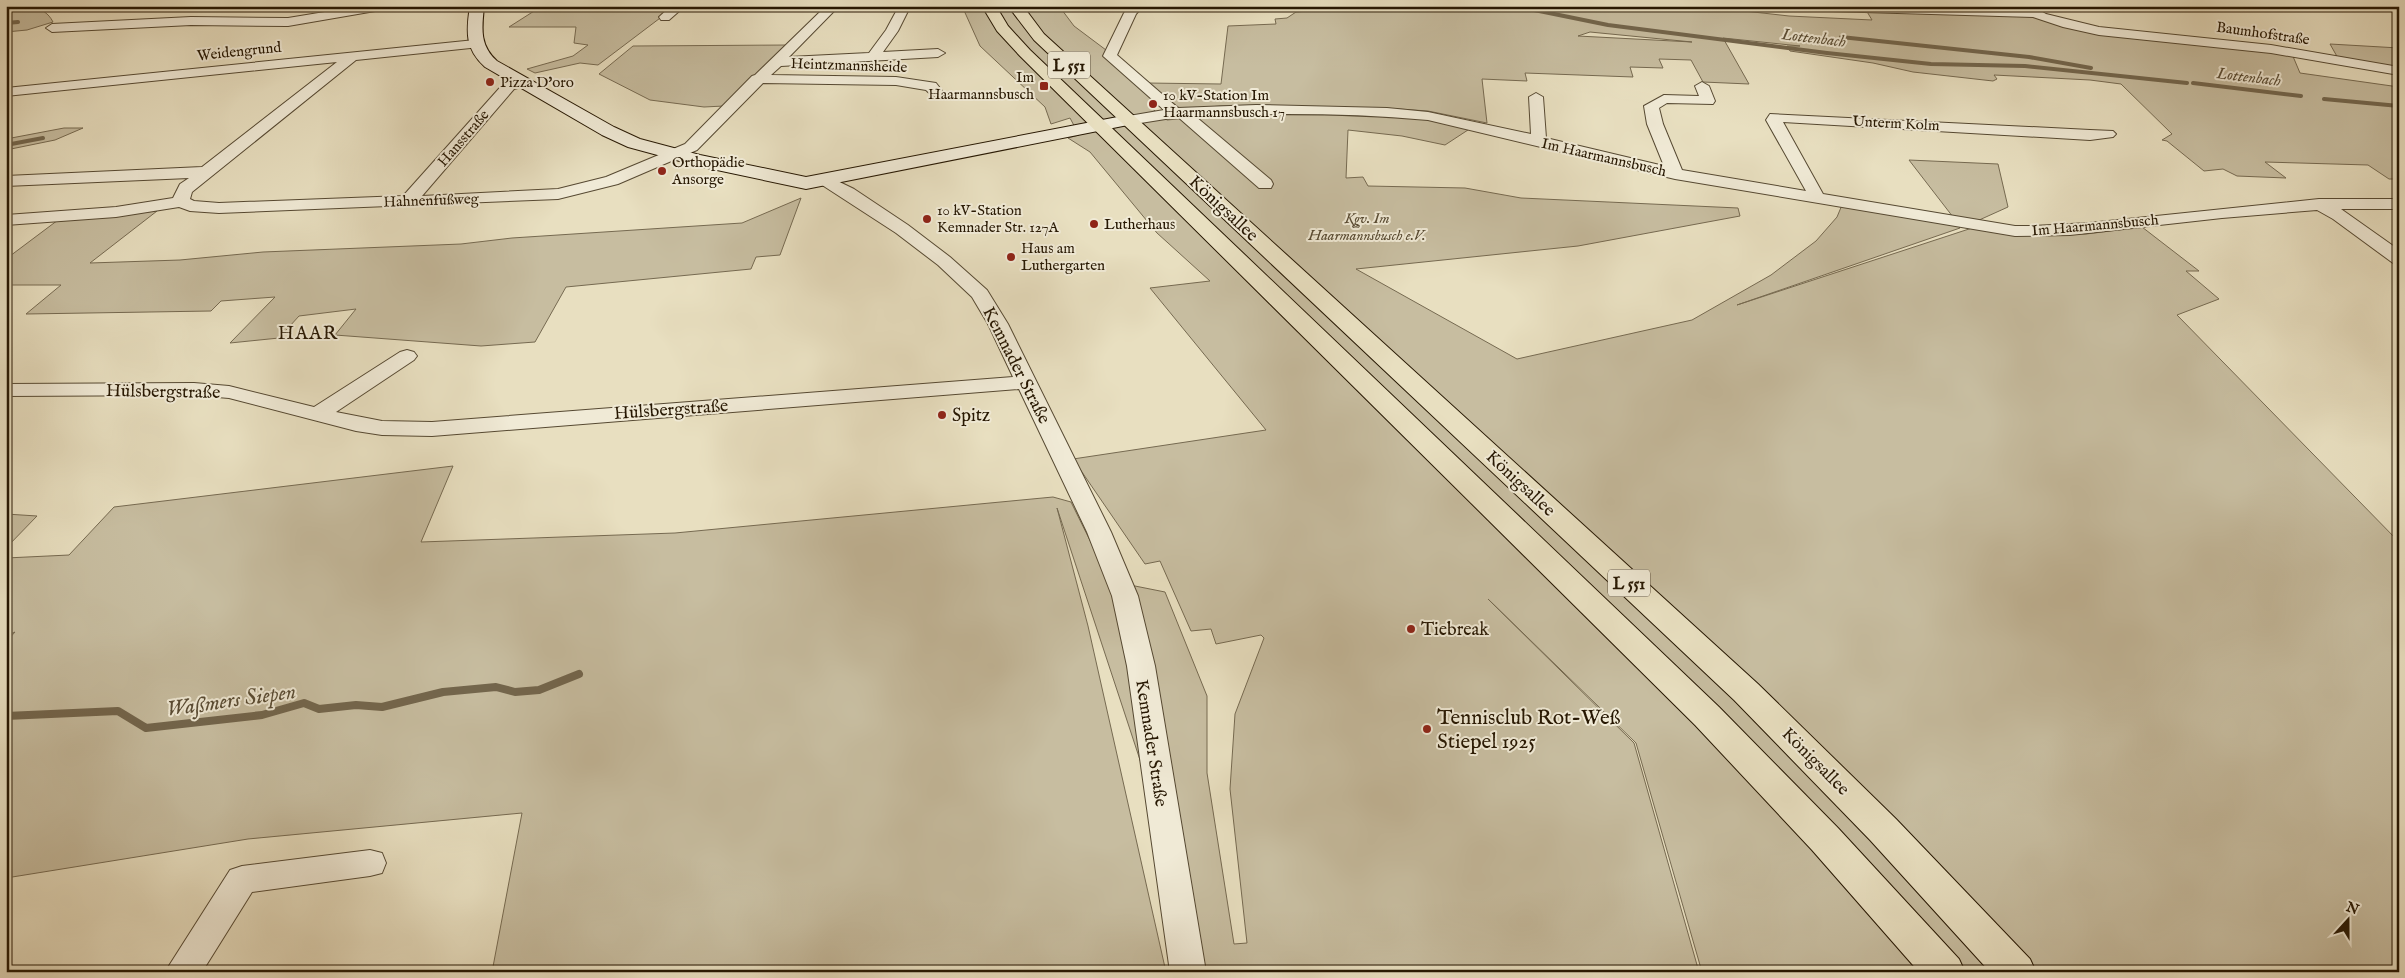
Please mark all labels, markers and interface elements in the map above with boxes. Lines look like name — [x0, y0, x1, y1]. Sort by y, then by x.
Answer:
street label: Baumhofstraße — [2215, 18, 2311, 49]
water label: Lottenbach — [1780, 25, 1847, 53]
street label: Weidengrund — [196, 38, 283, 65]
road number: L 551 — [1048, 52, 1090, 78]
street label: Heintzmannsheide — [790, 54, 908, 77]
water label: Lottenbach — [2215, 64, 2282, 92]
place label: Im Haarmannsbusch — [928, 68, 1034, 104]
place label: Pizza D'oro — [500, 73, 574, 92]
marker: Pizza D'oro — [484, 76, 496, 88]
marker: Im Haarmannsbusch — [1038, 80, 1050, 92]
place label: 10 kV-Station Im Haarmannsbusch 17 — [1163, 86, 1285, 122]
marker: 10 kV-Station Im Haarmannsbusch 17 — [1147, 98, 1159, 110]
street label: Hansstraße — [433, 106, 493, 171]
street label: Unterm Kolm — [1852, 112, 1940, 135]
street label: Im Haarmannsbusch — [1540, 134, 1668, 181]
place label: Orthopädie Ansorge — [671, 153, 745, 189]
marker: Orthopädie Ansorge — [656, 165, 668, 177]
street label: Königsallee — [1183, 171, 1263, 247]
street label: Hahnenfußweg — [383, 189, 480, 212]
place label: 10 kV-Station Kemnader Str. 127A — [937, 201, 1060, 237]
park label: Kgv. Im Haarmannsbusch e.V. — [1307, 209, 1427, 245]
street label: Im Haarmannsbusch — [2031, 210, 2159, 241]
marker: 10 kV-Station Kemnader Str. 127A — [921, 213, 933, 225]
place label: Lutherhaus — [1104, 215, 1175, 234]
marker: Lutherhaus — [1088, 218, 1100, 230]
place label: Haus am Luthergarten — [1021, 239, 1105, 275]
marker: Haus am Luthergarten — [1005, 251, 1017, 263]
street label: Kemnader Straße — [976, 303, 1055, 428]
district label: HAAR — [278, 322, 338, 346]
street label: Hülsbergstraße — [106, 380, 220, 405]
street label: Hülsbergstraße — [613, 395, 729, 426]
place label: Spitz — [952, 405, 990, 428]
marker: Spitz — [936, 409, 948, 421]
street label: Königsallee — [1480, 446, 1560, 522]
road number: L 551 — [1608, 570, 1650, 596]
place label: Tiebreak — [1421, 619, 1489, 642]
marker: Tiebreak — [1405, 623, 1417, 635]
water label: Waßmers Siepen — [165, 678, 298, 724]
street label: Kemnader Straße — [1129, 678, 1172, 808]
place label: Tennisclub Rot-Weß Stiepel 1925 — [1437, 705, 1621, 756]
marker: Tennisclub Rot-Weß Stiepel 1925 — [1421, 723, 1433, 735]
street label: Königsallee — [1776, 723, 1854, 801]
north arrow — [2322, 896, 2372, 946]
text: N — [2342, 898, 2361, 919]

